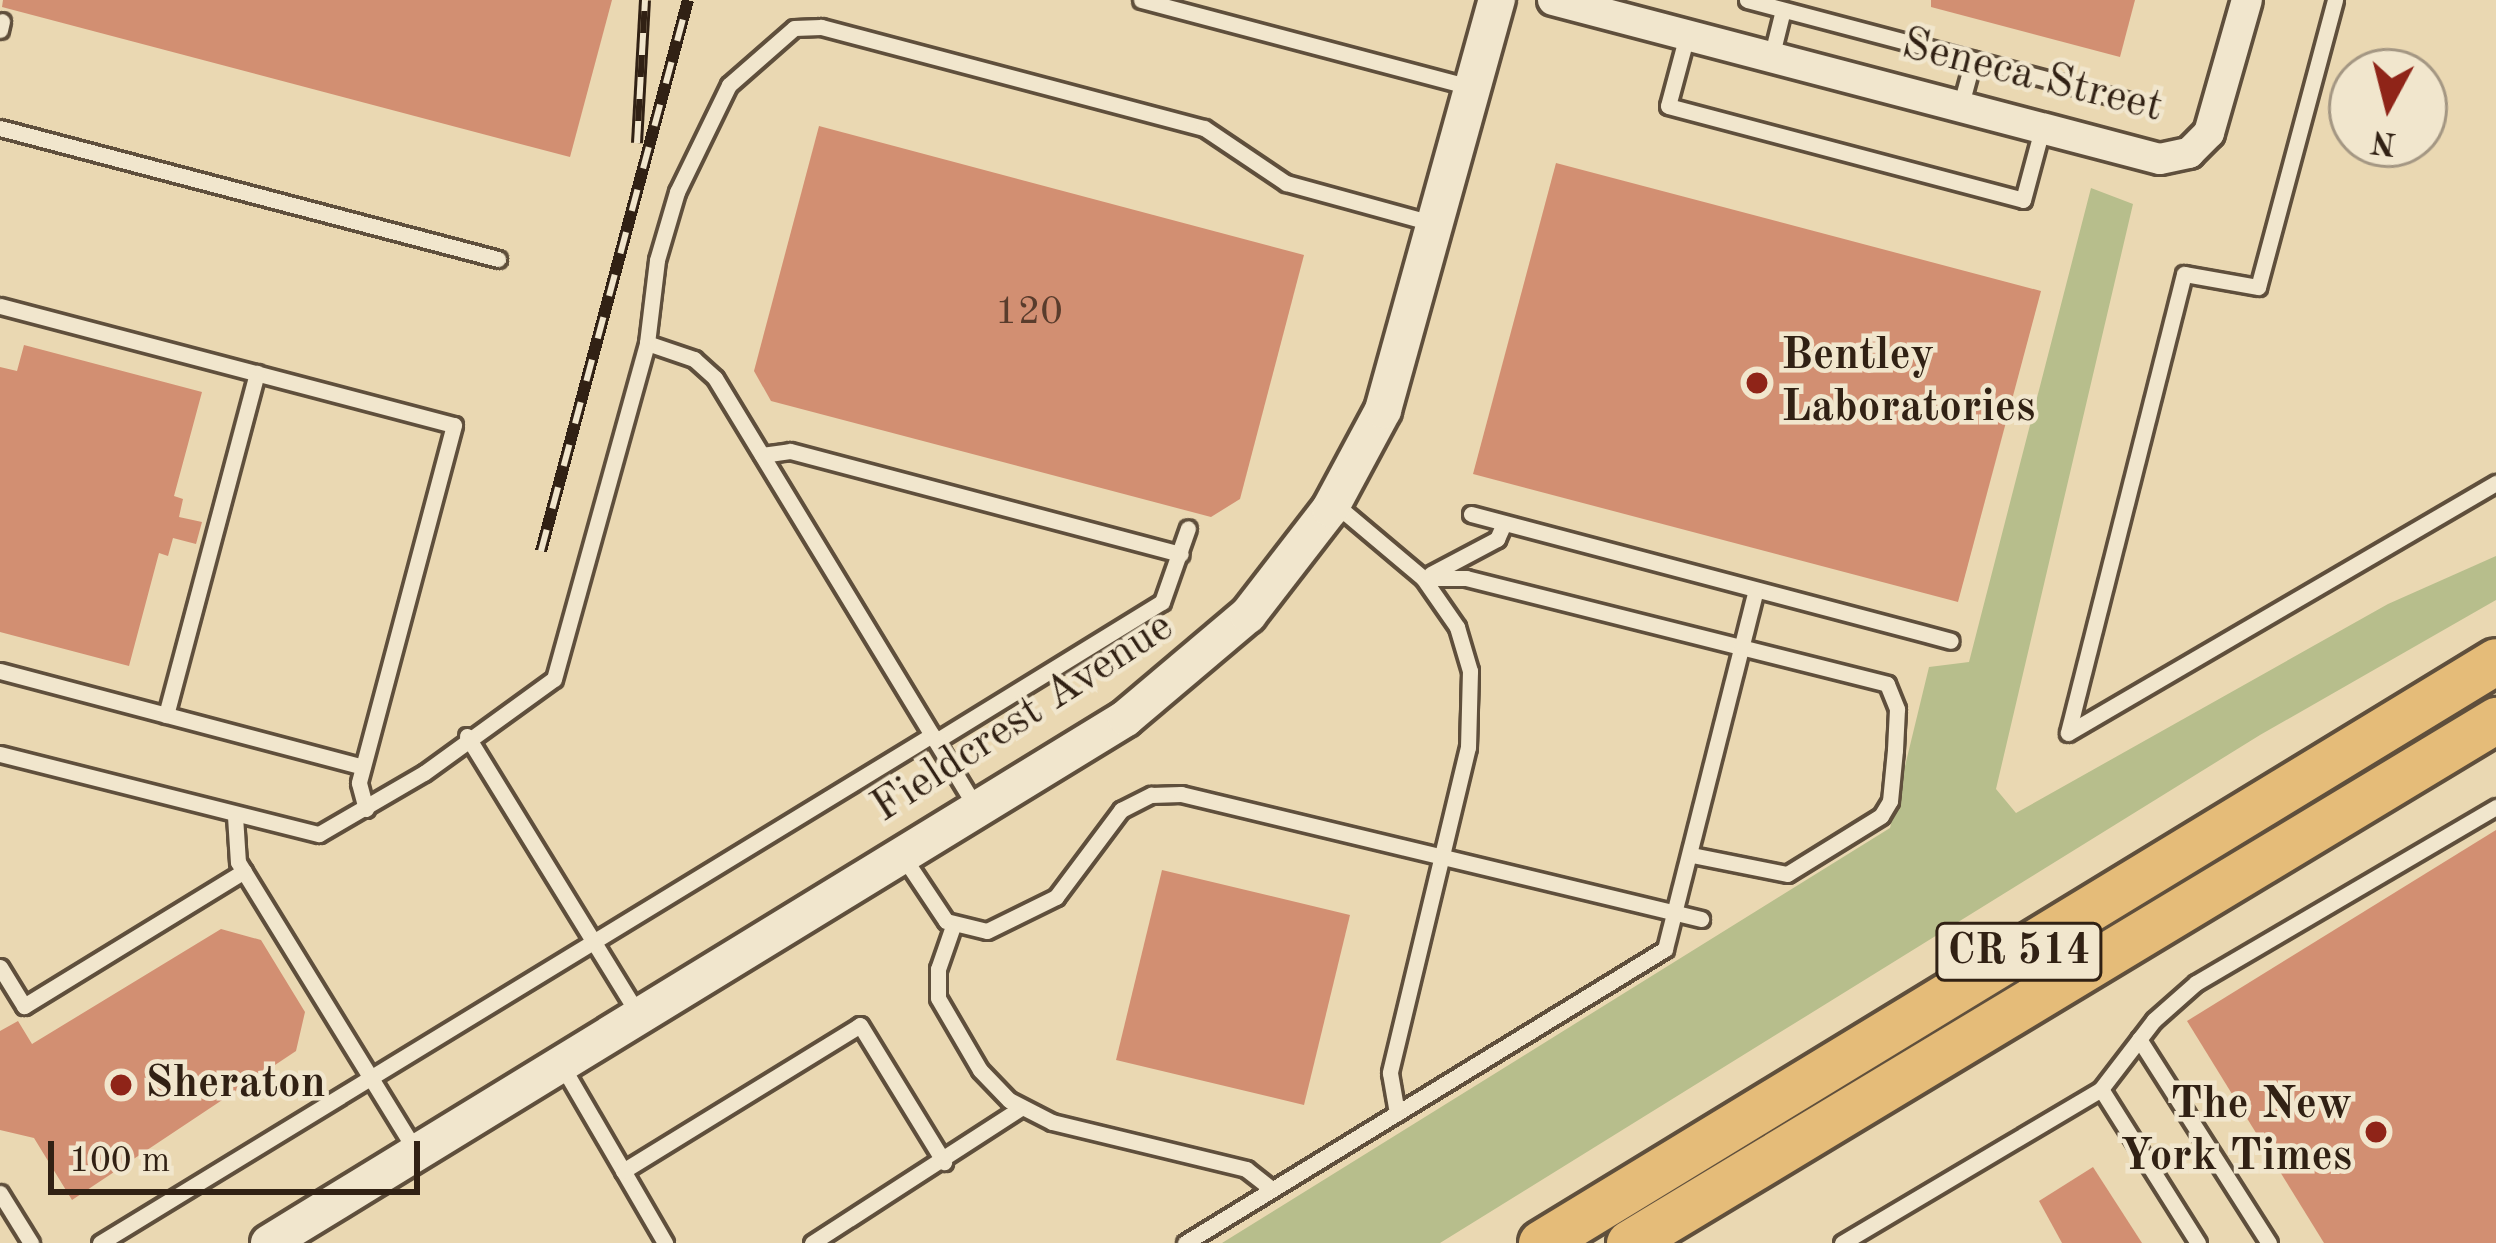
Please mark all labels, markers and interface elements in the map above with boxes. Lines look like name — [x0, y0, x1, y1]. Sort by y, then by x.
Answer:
street label: Seneca Street — [1896, 18, 2168, 136]
north arrow — [2328, 48, 2448, 168]
text: N — [2369, 123, 2398, 159]
house number: 120 — [995, 290, 1063, 336]
place label: Bentley Laboratories — [1781, 330, 2035, 436]
marker: Bentley Laboratories — [1744, 370, 1770, 396]
street label: Fieldcrest Avenue — [862, 600, 1184, 836]
road number: CR 514 — [1935, 916, 2103, 988]
place label: Sheraton — [145, 1058, 326, 1112]
marker: Sheraton — [108, 1072, 134, 1098]
place label: The New York Times — [2120, 1079, 2352, 1185]
scale bar — [54, 1117, 426, 1191]
marker: The New York Times — [2363, 1119, 2389, 1145]
text: 100 m — [69, 1144, 170, 1180]

